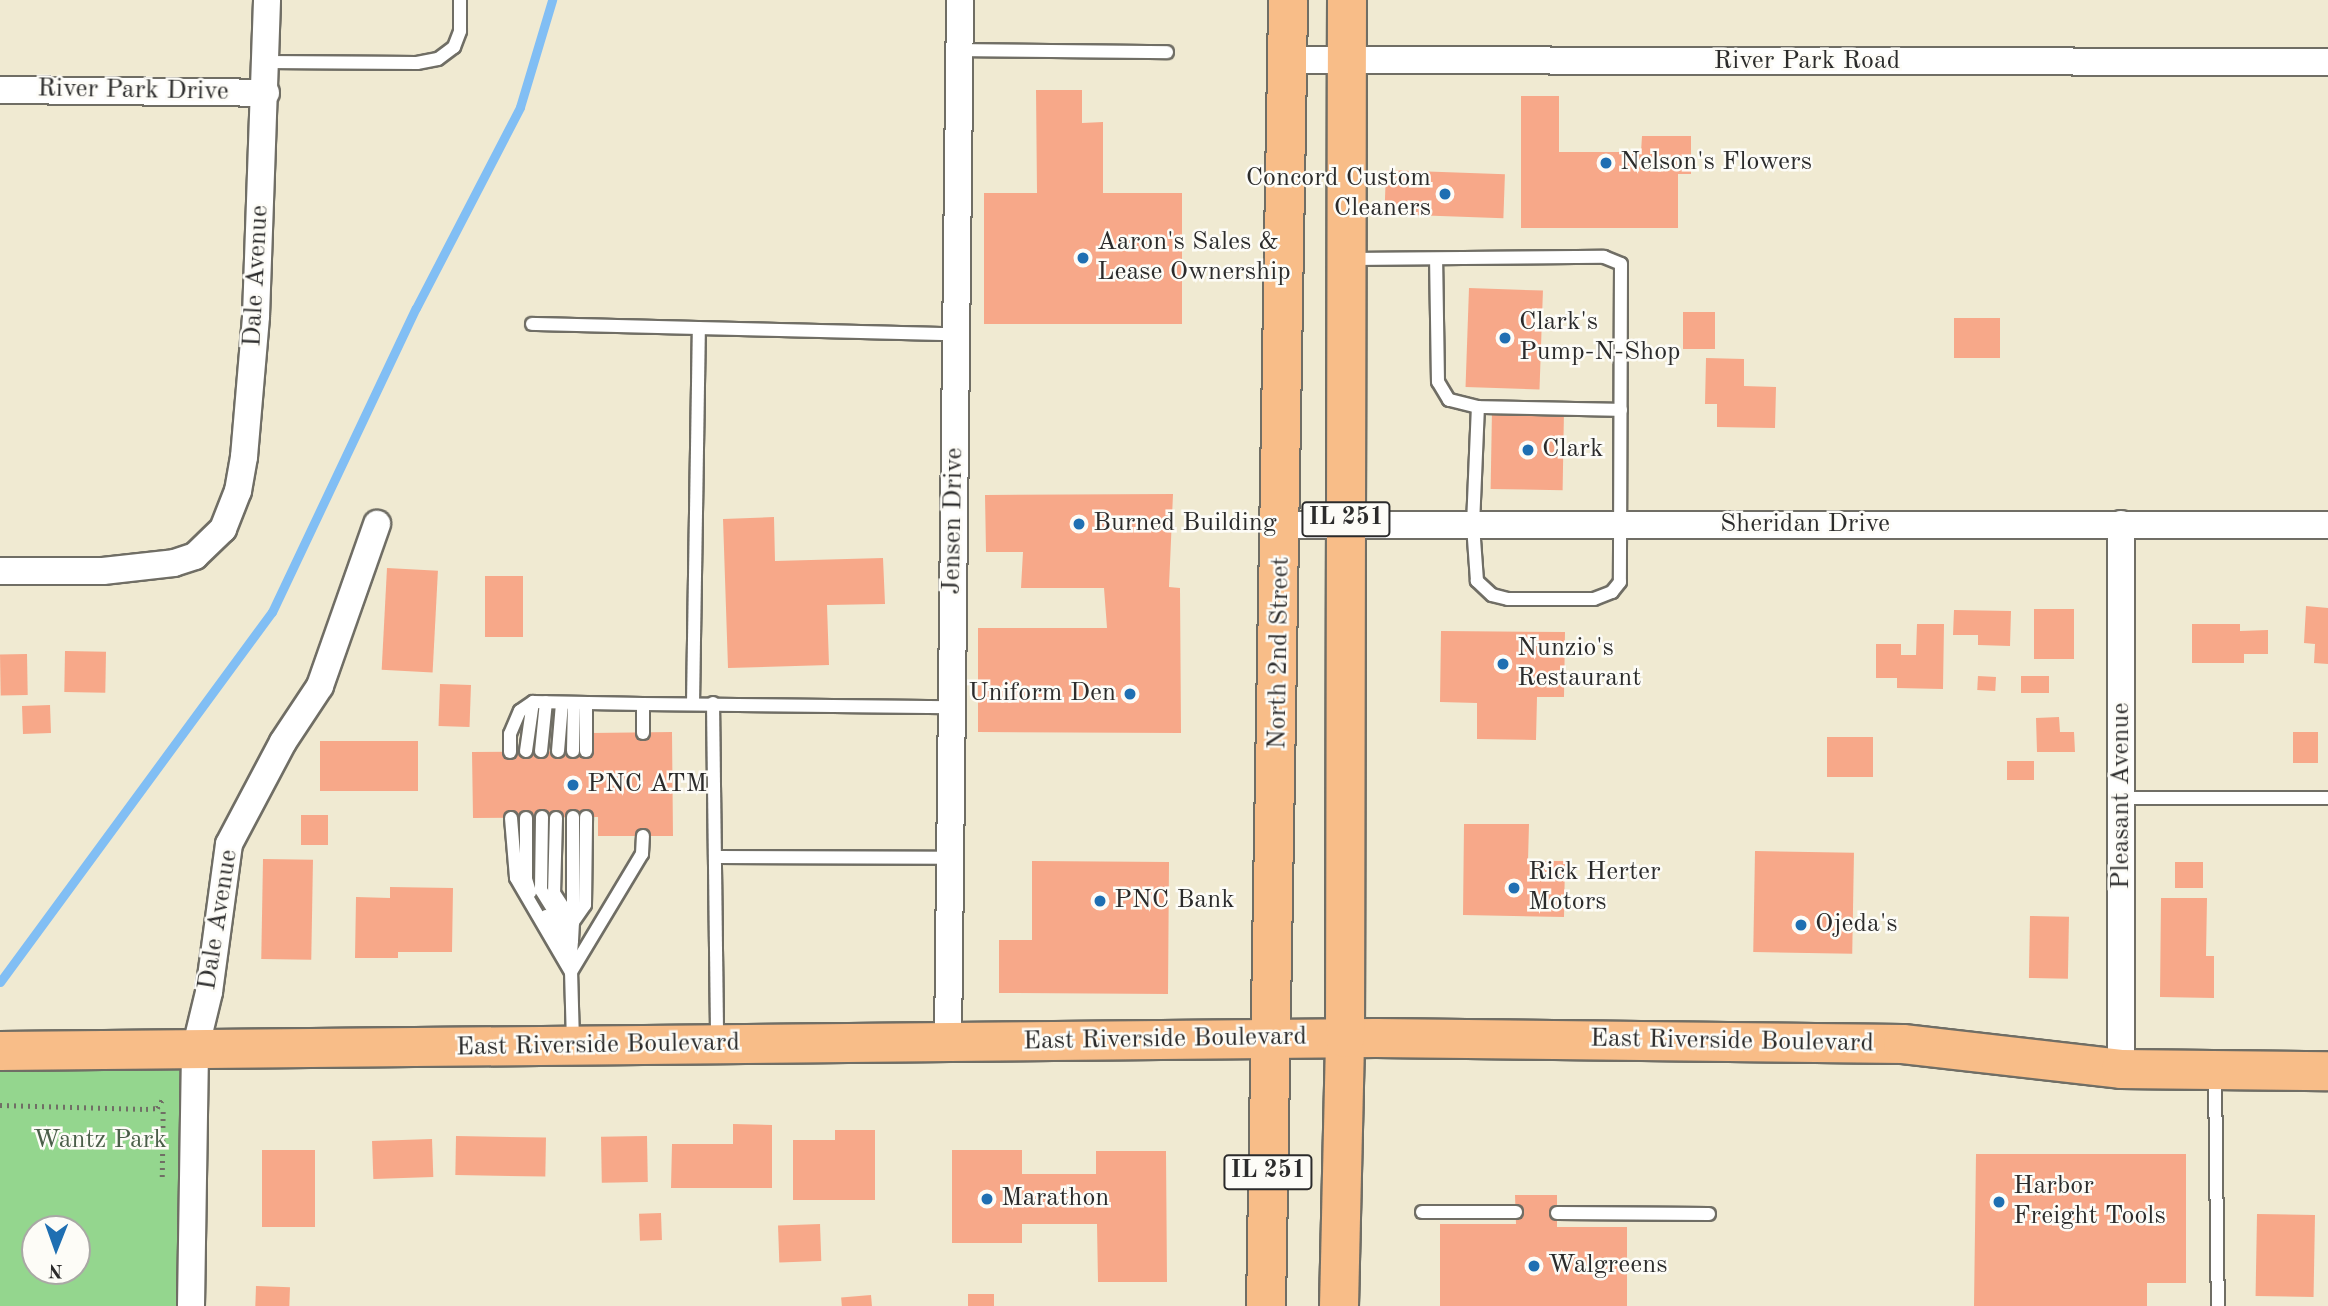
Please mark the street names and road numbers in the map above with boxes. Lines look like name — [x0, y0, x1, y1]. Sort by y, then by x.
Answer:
street label: River Park Road — [1714, 46, 1900, 78]
street label: River Park Drive — [37, 74, 229, 108]
street label: Dale Avenue — [238, 204, 276, 348]
street label: Jensen Drive — [937, 447, 971, 595]
road number: IL 251 — [1300, 498, 1392, 540]
street label: Sheridan Drive — [1720, 509, 1890, 541]
street label: North 2nd Street — [1263, 556, 1297, 750]
street label: Pleasant Avenue — [2106, 703, 2138, 889]
street label: Dale Avenue — [192, 847, 246, 993]
street label: East Riverside Boulevard — [1023, 1022, 1307, 1058]
street label: East Riverside Boulevard — [1590, 1024, 1874, 1060]
street label: East Riverside Boulevard — [456, 1028, 740, 1064]
road number: IL 251 — [1222, 1152, 1314, 1192]

